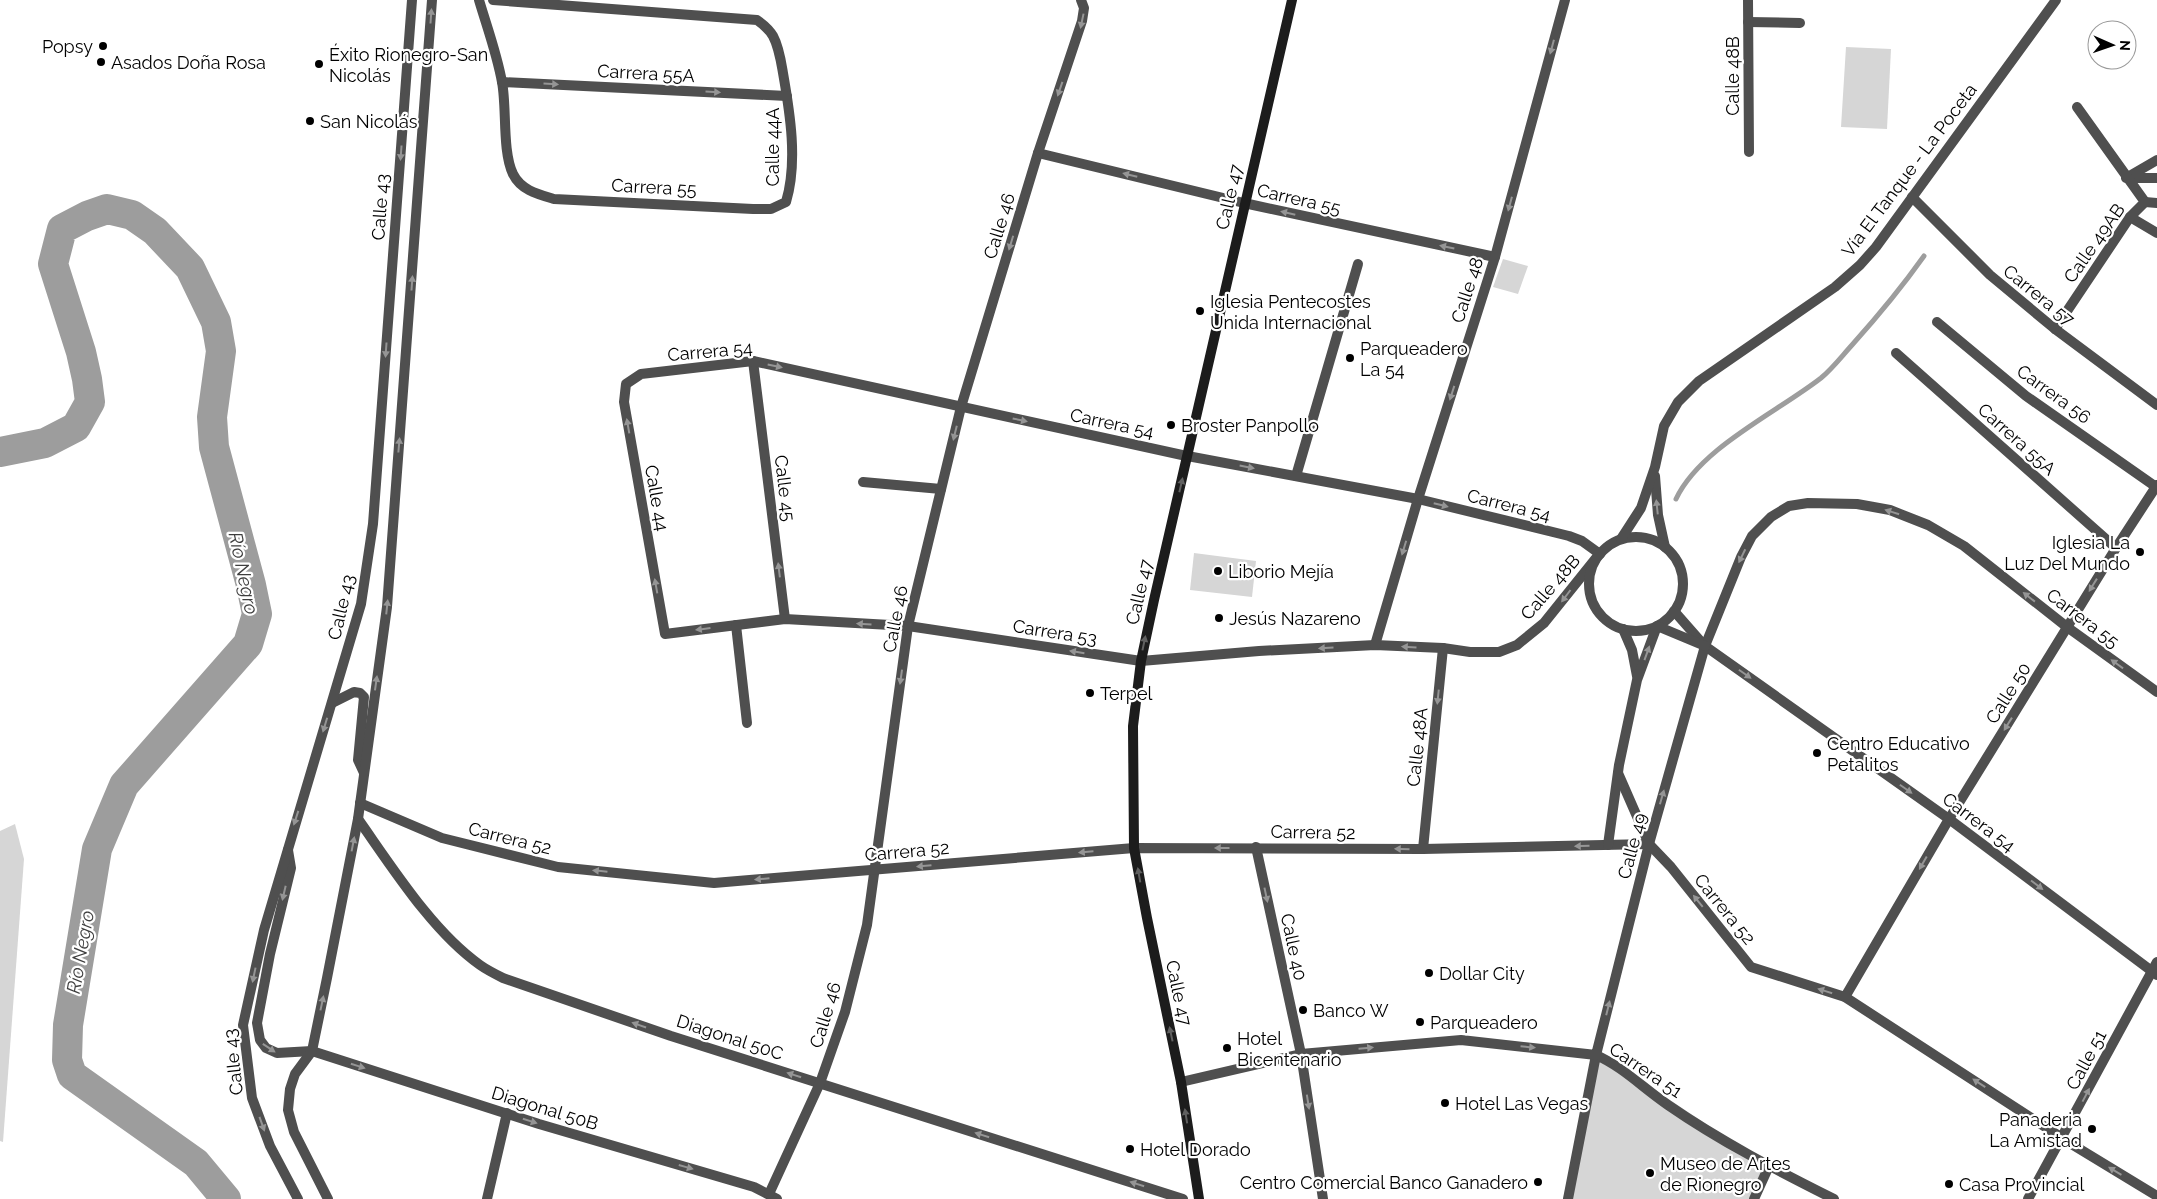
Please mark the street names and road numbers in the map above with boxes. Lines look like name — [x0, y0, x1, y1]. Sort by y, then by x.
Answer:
street label: Calle 48B — [1722, 36, 1743, 116]
street label: Carrera 55A — [597, 60, 695, 86]
street label: Vía El Tanque - La Poceta — [1837, 79, 1981, 261]
street label: Calle 44A — [762, 108, 783, 186]
street label: Calle 47 — [1211, 162, 1247, 232]
street label: Calle 43 — [367, 173, 393, 241]
street label: Carrera 55 — [611, 174, 697, 200]
street label: Carrera 55 — [1255, 179, 1343, 219]
street label: Calle 46 — [979, 190, 1019, 261]
street label: Calle 49AB — [2059, 199, 2129, 287]
street label: Calle 48 — [1447, 255, 1487, 325]
street label: Carrera 57 — [1999, 260, 2079, 330]
street label: Carrera 54 — [667, 337, 754, 365]
street label: Carrera 56 — [2013, 360, 2095, 428]
street label: Carrera 55A — [1974, 399, 2060, 479]
street label: Carrera 54 — [1068, 404, 1156, 442]
street label: Calle 45 — [771, 454, 800, 523]
street label: Calle 44 — [641, 463, 673, 533]
street label: Carrera 54 — [1465, 484, 1553, 526]
street label: Calle 48B — [1516, 550, 1584, 624]
street label: Calle 47 — [1121, 557, 1157, 627]
street label: Calle 43 — [323, 572, 359, 642]
street label: Calle 46 — [878, 584, 912, 654]
street label: Carrera 55 — [2043, 584, 2124, 652]
street label: Carrera 53 — [1011, 615, 1099, 649]
street label: Calle 50 — [1981, 659, 2035, 727]
street label: Calle 48A — [1402, 706, 1432, 788]
street label: Carrera 54 — [1939, 788, 2020, 856]
street label: Calle 49 — [1613, 811, 1651, 881]
street label: Carrera 52 — [466, 818, 554, 858]
street label: Carrera 52 — [1270, 821, 1356, 843]
street label: Carrera 52 — [864, 837, 950, 865]
street label: Carrera 52 — [1690, 869, 1760, 949]
street label: Calle 40 — [1277, 912, 1311, 982]
street label: Calle 47 — [1162, 958, 1196, 1028]
street label: Calle 46 — [805, 979, 845, 1050]
street label: Diagonal 50C — [674, 1010, 786, 1064]
street label: Calle 51 — [2062, 1026, 2111, 1093]
street label: Calle 43 — [219, 1028, 247, 1096]
street label: Carrera 51 — [1606, 1038, 1687, 1102]
street label: Diagonal 50B — [489, 1082, 601, 1134]

